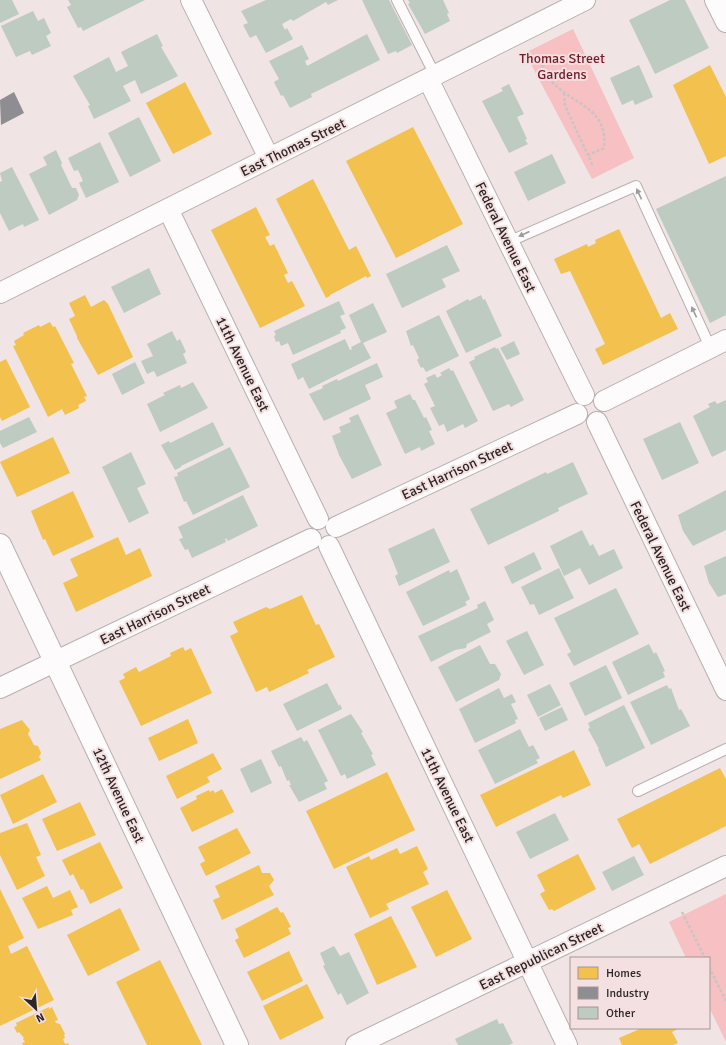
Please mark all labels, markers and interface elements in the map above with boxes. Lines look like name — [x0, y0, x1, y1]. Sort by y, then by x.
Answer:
park label: Thomas Street Gardens — [519, 50, 605, 83]
street label: East Thomas Street — [238, 115, 349, 180]
street label: Federal Avenue East — [471, 179, 540, 295]
one-way arrow — [636, 188, 642, 199]
one-way arrow — [518, 231, 530, 237]
one-way arrow — [690, 305, 696, 317]
street label: 11th Avenue East — [212, 314, 273, 415]
street label: East Harrison Street — [399, 437, 515, 504]
street label: Federal Avenue East — [626, 498, 695, 614]
street label: East Harrison Street — [97, 580, 213, 649]
street label: 12th Avenue East — [89, 745, 148, 846]
street label: 11th Avenue East — [417, 745, 478, 846]
street label: East Republican Street — [477, 919, 606, 994]
legend — [570, 957, 710, 1029]
text: Homes — [606, 966, 641, 981]
text: Industry — [606, 986, 649, 1001]
north arrow — [16, 989, 56, 1029]
text: Other — [606, 1006, 636, 1021]
text: N — [34, 1010, 46, 1025]

